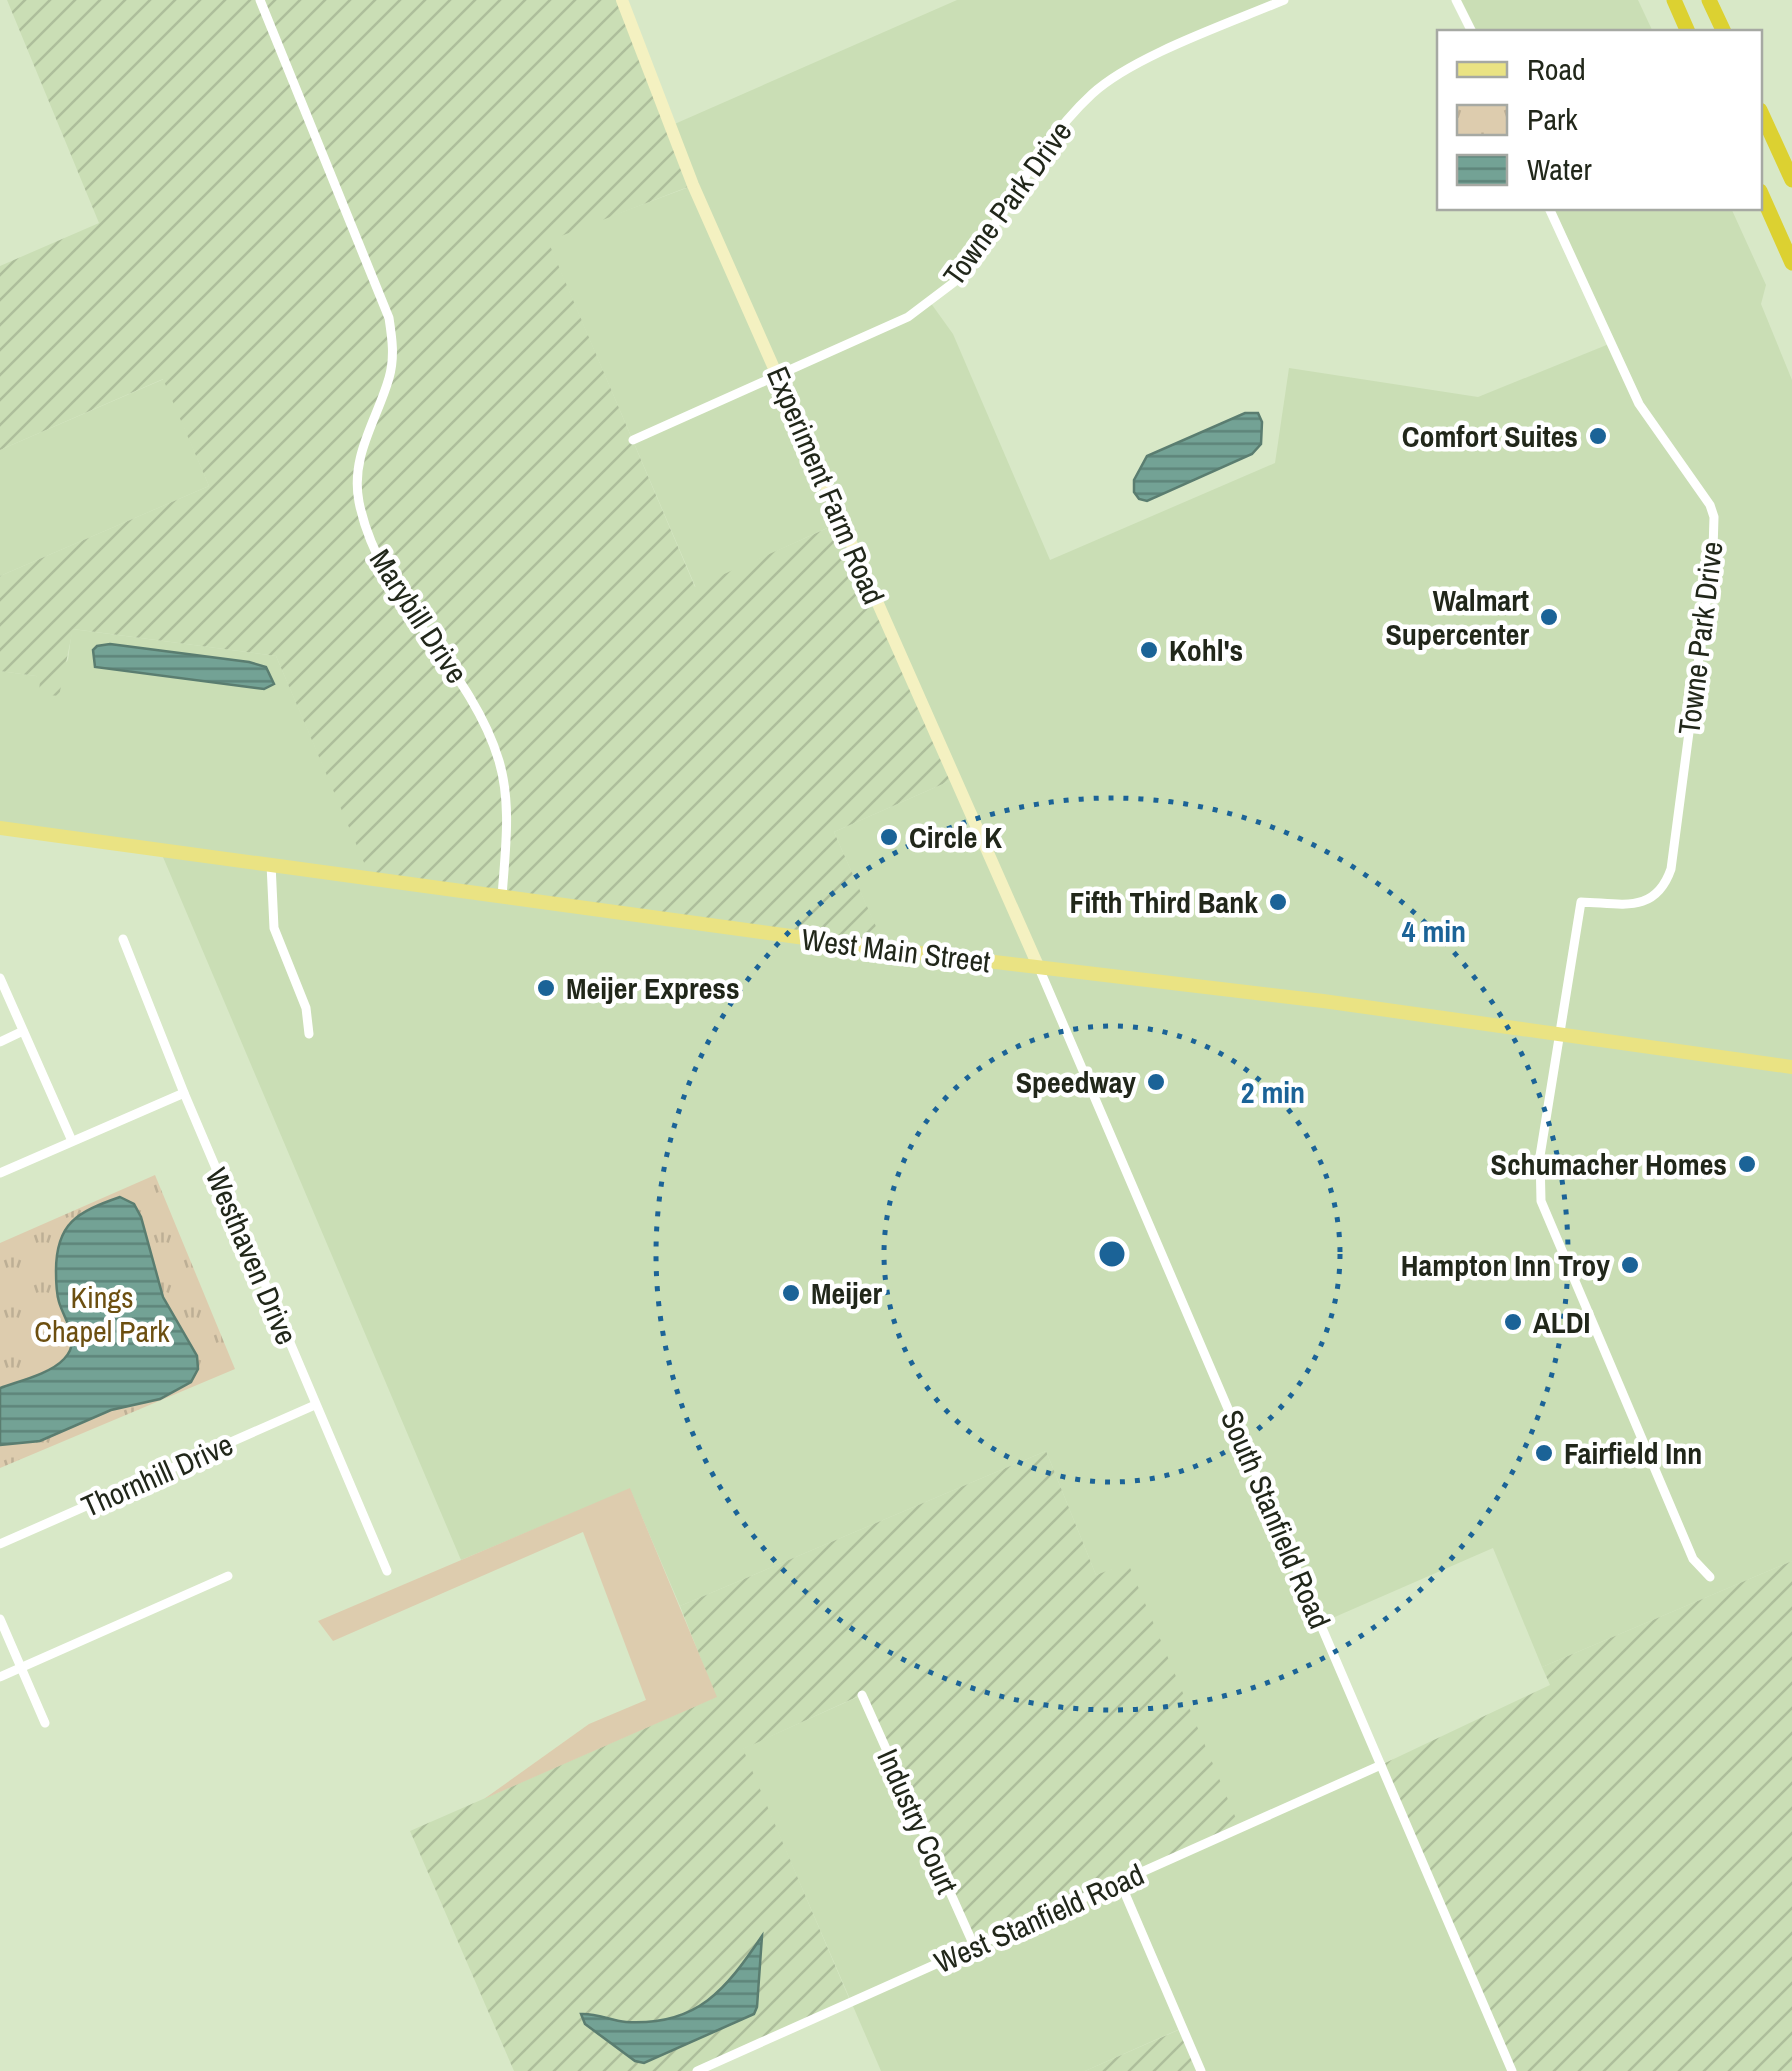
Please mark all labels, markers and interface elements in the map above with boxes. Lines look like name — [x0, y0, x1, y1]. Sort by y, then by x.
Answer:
legend — [1437, 30, 1762, 210]
text: Road — [1527, 49, 1586, 89]
text: Park — [1527, 99, 1578, 139]
street label: Towne Park Drive — [934, 113, 1080, 293]
text: Water — [1527, 149, 1593, 189]
street label: Experiment Farm Road — [758, 360, 894, 610]
place label: Comfort Suites — [1402, 416, 1578, 456]
marker: Comfort Suites — [1587, 425, 1609, 447]
street label: Towne Park Drive — [1668, 539, 1732, 737]
street label: Marybill Drive — [361, 541, 477, 691]
place label: Walmart Supercenter — [1385, 580, 1529, 654]
marker: Walmart Supercenter — [1538, 606, 1560, 628]
place label: Kohl's — [1169, 630, 1243, 670]
marker: Kohl's — [1138, 639, 1160, 661]
place label: Circle K — [909, 817, 1002, 857]
marker: Circle K — [878, 826, 900, 848]
place label: Fifth Third Bank — [1069, 882, 1258, 922]
marker: Fifth Third Bank — [1267, 891, 1289, 913]
text: 4 min — [1402, 911, 1466, 951]
street label: West Main Street — [799, 919, 993, 981]
place label: Meijer Express — [566, 968, 740, 1008]
marker: Meijer Express — [535, 977, 557, 999]
place label: Speedway — [1016, 1062, 1136, 1102]
marker: Speedway — [1145, 1071, 1167, 1093]
text: 2 min — [1241, 1072, 1305, 1112]
place label: Schumacher Homes — [1490, 1144, 1727, 1184]
marker: Schumacher Homes — [1736, 1153, 1758, 1175]
street label: Westhaven Drive — [197, 1162, 307, 1350]
centre of rings — [1094, 1236, 1130, 1272]
place label: Hampton Inn Troy — [1401, 1245, 1610, 1285]
marker: Hampton Inn Troy — [1619, 1254, 1641, 1276]
place label: Meijer — [811, 1273, 883, 1313]
park label: Kings Chapel Park — [34, 1277, 170, 1351]
marker: Meijer — [780, 1282, 802, 1304]
place label: ALDI — [1533, 1302, 1590, 1342]
marker: ALDI — [1502, 1311, 1524, 1333]
street label: South Stanfield Road — [1212, 1404, 1340, 1634]
street label: Thornhill Drive — [75, 1424, 239, 1526]
place label: Fairfield Inn — [1564, 1433, 1702, 1473]
marker: Fairfield Inn — [1533, 1442, 1555, 1464]
street label: Industry Court — [868, 1742, 968, 1900]
street label: West Stanfield Road — [928, 1854, 1150, 1982]

